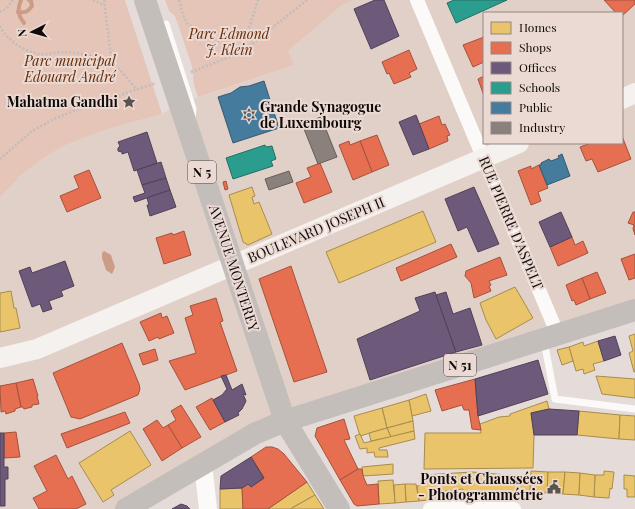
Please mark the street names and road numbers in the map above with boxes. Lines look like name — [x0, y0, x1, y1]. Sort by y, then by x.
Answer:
street label: RUE PIERRE D'ASPELT — [475, 153, 548, 293]
road number: N 5 — [188, 161, 216, 183]
street label: BOULEVARD JOSEPH II — [244, 192, 387, 267]
street label: AVENUE MONTEREY — [205, 201, 264, 334]
road number: N 51 — [444, 354, 476, 376]

